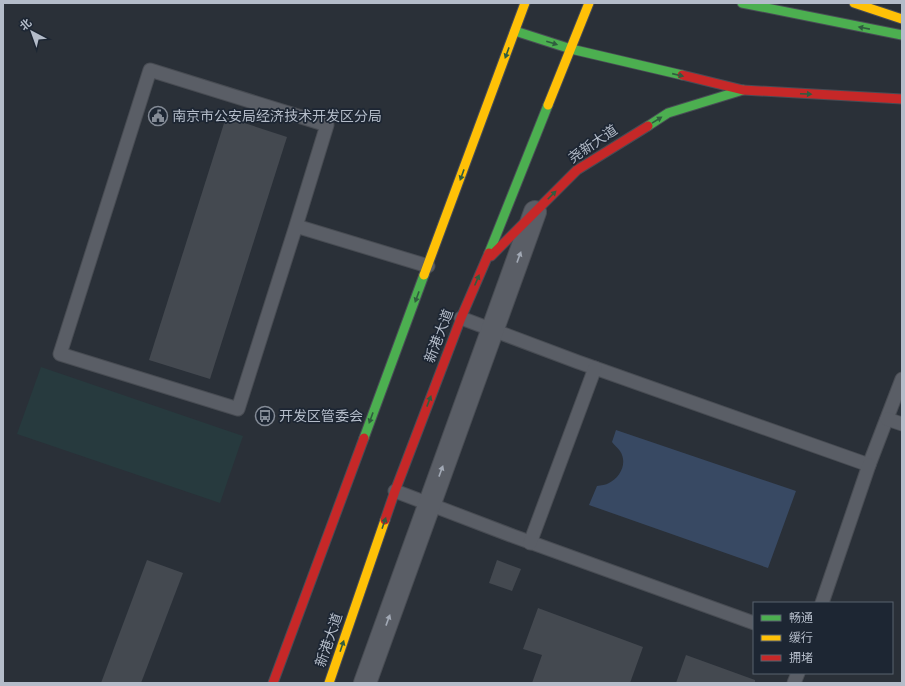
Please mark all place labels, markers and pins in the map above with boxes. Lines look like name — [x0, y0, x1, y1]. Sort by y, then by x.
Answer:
public building icon: 南京市公安局经济技术开发区分局 — [147, 105, 169, 127]
place label: 南京市公安局经济技术开发区分局 — [172, 108, 382, 125]
bus stop icon: 开发区管委会 — [254, 405, 276, 427]
place label: 开发区管委会 — [279, 408, 363, 425]

